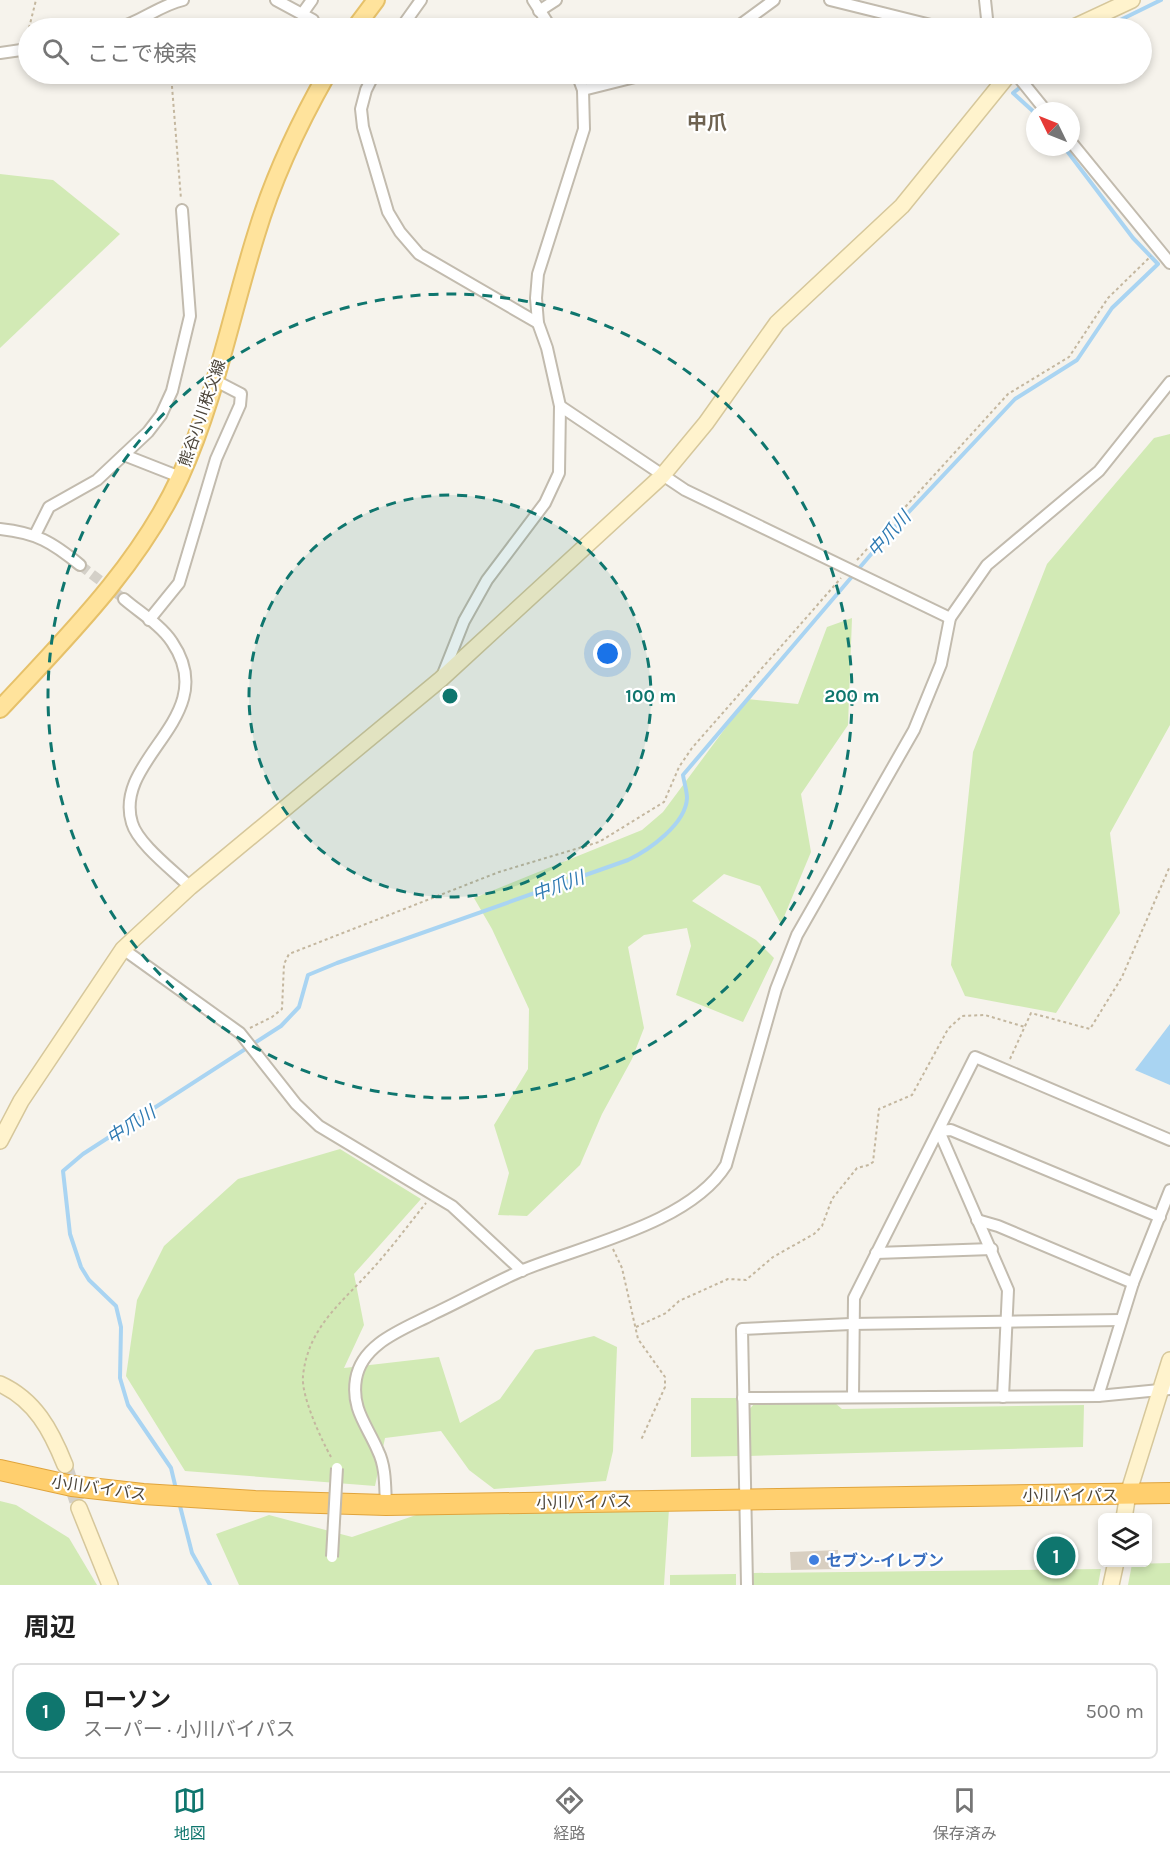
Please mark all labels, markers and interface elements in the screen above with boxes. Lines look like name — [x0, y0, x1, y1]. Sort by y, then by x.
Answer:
search box — [18, 18, 1152, 84]
icon: search — [39, 35, 72, 68]
text: ここで検索 — [87, 41, 197, 67]
north arrow — [1026, 102, 1080, 156]
district label: 中爪 — [687, 111, 727, 134]
street label: 熊谷小川秩父線 — [175, 357, 229, 469]
water label: 中爪川 — [863, 505, 917, 561]
your location — [593, 639, 622, 668]
text: 100 m — [626, 685, 676, 707]
text: 200 m — [824, 685, 880, 707]
centre of rings — [440, 686, 460, 706]
water label: 中爪川 — [529, 866, 589, 906]
water label: 中爪川 — [102, 1100, 161, 1149]
street label: 小川バイパス — [50, 1472, 148, 1504]
street label: 小川バイパス — [1022, 1486, 1118, 1505]
street label: 小川バイパス — [536, 1492, 632, 1512]
map controls — [1098, 1513, 1152, 1567]
button: layers — [1098, 1513, 1152, 1567]
pin: 1 — [1036, 1534, 1076, 1578]
place label: セブン-イレブン — [826, 1551, 944, 1570]
marker: セブン-イレブン — [807, 1553, 821, 1567]
text: 周辺 — [24, 1612, 76, 1643]
text: ローソン — [83, 1687, 171, 1713]
text: 1 — [42, 1700, 49, 1723]
text: 500 m — [1086, 1700, 1144, 1723]
text: スーパー · 小川バイパス — [83, 1718, 295, 1741]
tab: 地図 — [173, 1784, 206, 1844]
tab: 経路 — [553, 1784, 586, 1844]
tab: 保存済み — [933, 1784, 997, 1844]

